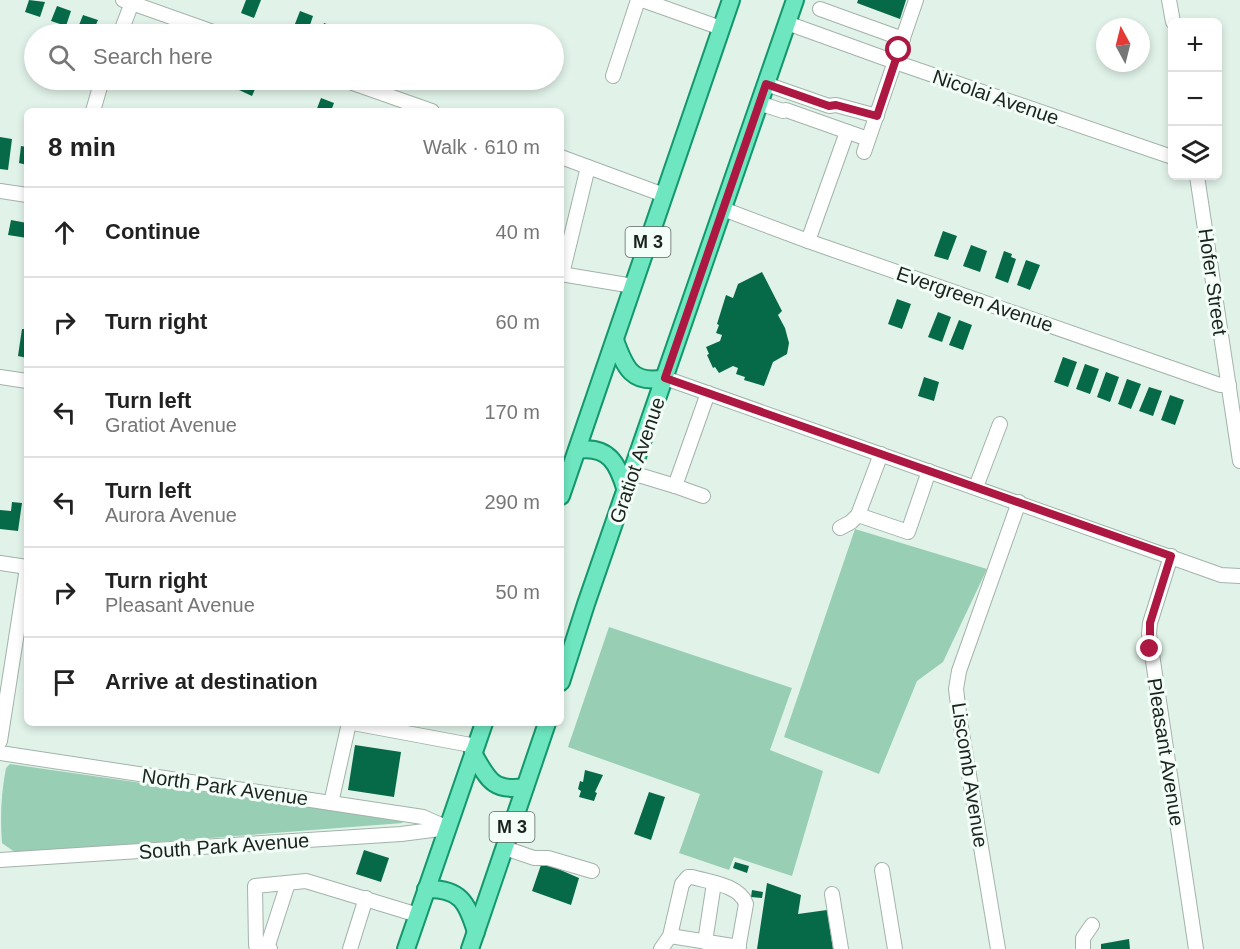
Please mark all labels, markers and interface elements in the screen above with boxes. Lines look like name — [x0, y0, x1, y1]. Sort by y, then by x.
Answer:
north arrow — [1096, 18, 1150, 72]
map controls — [1168, 18, 1222, 180]
button: + — [1168, 18, 1222, 72]
search box — [24, 24, 564, 90]
route start — [885, 36, 911, 62]
icon: search — [45, 41, 78, 74]
text: Search here — [93, 44, 213, 69]
street label: Nicolai Avenue — [930, 65, 1062, 129]
button: − — [1168, 72, 1222, 126]
button: layers — [1168, 126, 1222, 180]
text: 8 min — [48, 132, 116, 162]
text: Walk · 610 m — [423, 136, 540, 158]
icon: ahead — [48, 216, 81, 249]
text: Continue — [105, 219, 200, 244]
text: 40 m — [496, 221, 540, 243]
road number: M 3 — [626, 227, 670, 257]
street label: Hofer Street — [1195, 227, 1231, 337]
street label: Evergreen Avenue — [894, 262, 1056, 336]
icon: right — [48, 306, 81, 339]
text: Turn right — [105, 309, 207, 334]
text: 60 m — [496, 311, 540, 333]
text: Turn left — [105, 388, 191, 413]
street label: Gratiot Avenue — [605, 394, 669, 526]
icon: left — [48, 396, 81, 429]
text: 170 m — [484, 401, 540, 423]
text: Gratiot Avenue — [105, 414, 237, 436]
text: Turn left — [105, 478, 191, 503]
icon: left — [48, 486, 81, 519]
text: 290 m — [484, 491, 540, 513]
text: Aurora Avenue — [105, 504, 237, 526]
text: Turn right — [105, 568, 207, 593]
icon: right — [48, 576, 81, 609]
text: 50 m — [496, 581, 540, 603]
text: Pleasant Avenue — [105, 594, 255, 616]
route end — [1136, 635, 1162, 661]
icon: arrive — [48, 666, 81, 699]
text: Arrive at destination — [105, 669, 318, 694]
street label: Pleasant Avenue — [1143, 676, 1189, 828]
street label: Liscomb Avenue — [948, 701, 992, 849]
street label: North Park Avenue — [141, 764, 309, 810]
road number: M 3 — [490, 812, 534, 842]
street label: South Park Avenue — [138, 829, 310, 863]

